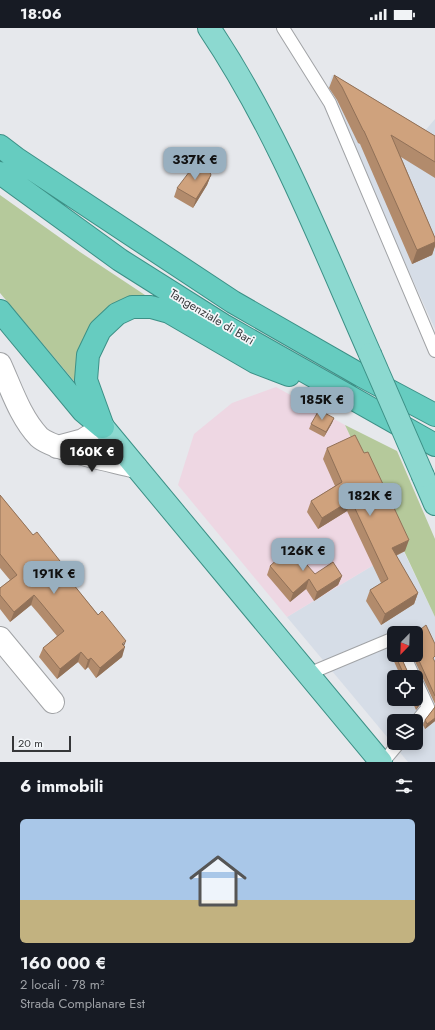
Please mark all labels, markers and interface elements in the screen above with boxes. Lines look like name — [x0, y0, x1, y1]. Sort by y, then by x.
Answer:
text: 18:06 — [20, 3, 62, 25]
pin: 337K € — [162, 147, 228, 181]
text: 337K € — [172, 150, 218, 169]
street label: Tangenziale di Bari — [166, 285, 258, 349]
pin: 185K € — [289, 387, 355, 421]
text: 185K € — [300, 390, 344, 409]
pin: 160K € — [59, 439, 125, 473]
text: 160K € — [69, 442, 115, 461]
pin: 182K € — [337, 483, 403, 517]
text: 182K € — [348, 486, 392, 505]
pin: 126K € — [270, 538, 336, 572]
text: 126K € — [280, 541, 326, 560]
pin: 191K € — [21, 561, 87, 595]
text: 191K € — [32, 564, 76, 583]
north arrow — [387, 626, 423, 662]
map controls — [387, 626, 423, 750]
button: locate — [387, 670, 423, 706]
button: layers — [387, 714, 423, 750]
scale bar — [12, 734, 71, 753]
text: 20 m — [18, 735, 43, 751]
text: 6 immobili — [20, 774, 104, 798]
icon: filters — [393, 775, 415, 797]
icon: home — [182, 845, 254, 917]
text: 160 000 € — [20, 951, 106, 975]
text: 2 locali · 78 m² — [20, 975, 104, 994]
text: Strada Complanare Est — [20, 994, 145, 1013]

